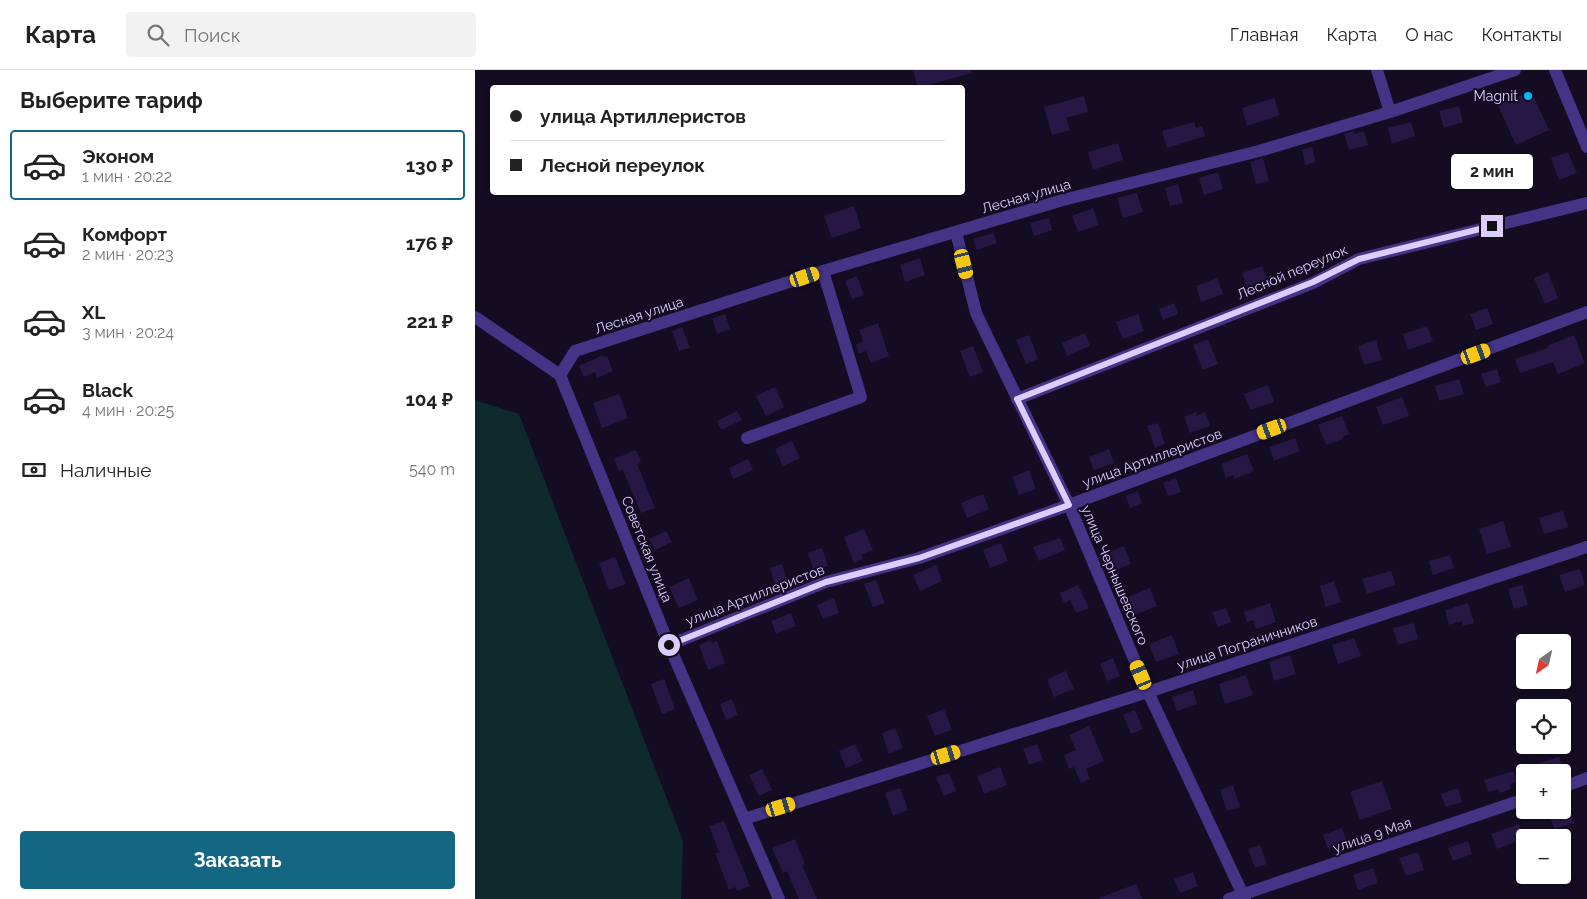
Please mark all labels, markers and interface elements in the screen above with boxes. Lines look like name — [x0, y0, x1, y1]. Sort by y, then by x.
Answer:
search box — [126, 12, 476, 57]
text: Карта — [25, 20, 96, 49]
icon: search — [144, 21, 172, 49]
text: Поиск — [184, 24, 241, 46]
text: Главная — [1230, 24, 1298, 45]
text: Карта — [1326, 24, 1377, 45]
text: О нас — [1405, 24, 1453, 45]
text: Контакты — [1481, 24, 1562, 45]
text: Выберите тариф — [20, 87, 203, 113]
place label: Magnit — [1474, 88, 1518, 104]
marker: Magnit — [1522, 90, 1534, 102]
text: улица Артиллеристов — [540, 105, 746, 127]
icon: car — [22, 143, 67, 188]
text: Эконом — [82, 145, 154, 167]
text: 130 ₽ — [406, 154, 453, 176]
text: Лесной переулок — [540, 154, 705, 176]
callout: 2 мин — [1451, 154, 1533, 188]
text: 2 мин — [1470, 162, 1514, 181]
text: 1 мин · 20:22 — [82, 167, 172, 186]
street label: Лесная улица — [980, 176, 1072, 216]
route end — [1481, 215, 1503, 237]
icon: car — [22, 221, 67, 266]
text: Комфорт — [82, 223, 167, 245]
text: 176 ₽ — [406, 232, 453, 254]
street label: Лесной переулок — [1234, 241, 1350, 303]
text: 2 мин · 20:23 — [82, 245, 174, 264]
car — [953, 248, 974, 280]
car — [788, 265, 821, 289]
street label: Лесная улица — [593, 293, 685, 337]
icon: car — [22, 299, 67, 344]
text: XL — [82, 301, 105, 323]
text: 221 ₽ — [407, 310, 453, 332]
text: 3 мин · 20:24 — [82, 323, 174, 342]
car — [1459, 342, 1492, 366]
icon: car — [22, 377, 67, 422]
text: Black — [82, 379, 133, 401]
text: 104 ₽ — [405, 388, 453, 410]
text: 4 мин · 20:25 — [82, 401, 174, 420]
car — [1255, 417, 1288, 441]
street label: улица Артиллеристов — [1080, 425, 1224, 491]
icon: cash — [20, 456, 48, 484]
text: Наличные — [60, 459, 151, 481]
text: 540 m — [409, 460, 455, 479]
street label: Советская улица — [618, 494, 676, 604]
street label: улица Чернышевского — [1078, 503, 1152, 647]
street label: улица Артиллеристов — [683, 561, 827, 629]
street label: улица Пограничников — [1175, 613, 1319, 673]
route start — [658, 634, 680, 656]
north arrow — [1516, 634, 1571, 689]
map controls — [1516, 634, 1571, 884]
car — [1128, 658, 1153, 692]
button: locate — [1516, 699, 1571, 754]
car — [929, 743, 962, 767]
button: + — [1516, 764, 1571, 819]
car — [764, 795, 797, 819]
street label: улица 9 Мая — [1331, 814, 1413, 856]
button: − — [1516, 829, 1571, 884]
button: Заказать — [20, 831, 455, 889]

